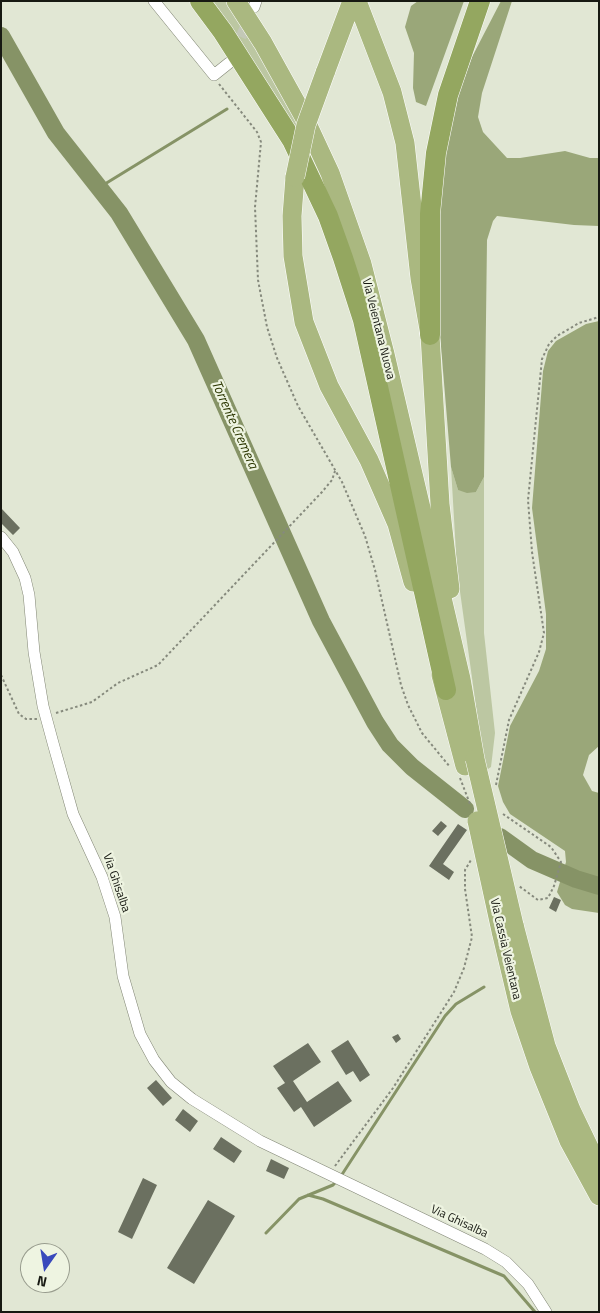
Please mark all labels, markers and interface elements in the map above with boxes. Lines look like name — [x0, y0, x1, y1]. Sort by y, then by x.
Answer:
street label: Via Veientana Nuova — [358, 277, 398, 381]
water label: Torrente Cremera — [207, 378, 261, 472]
street label: Via Ghisalba — [99, 852, 133, 914]
street label: Via Cassia Veientana — [486, 897, 524, 1001]
street label: Via Ghisalba — [428, 1202, 490, 1242]
north arrow — [20, 1243, 70, 1293]
text: N — [35, 1271, 49, 1293]

